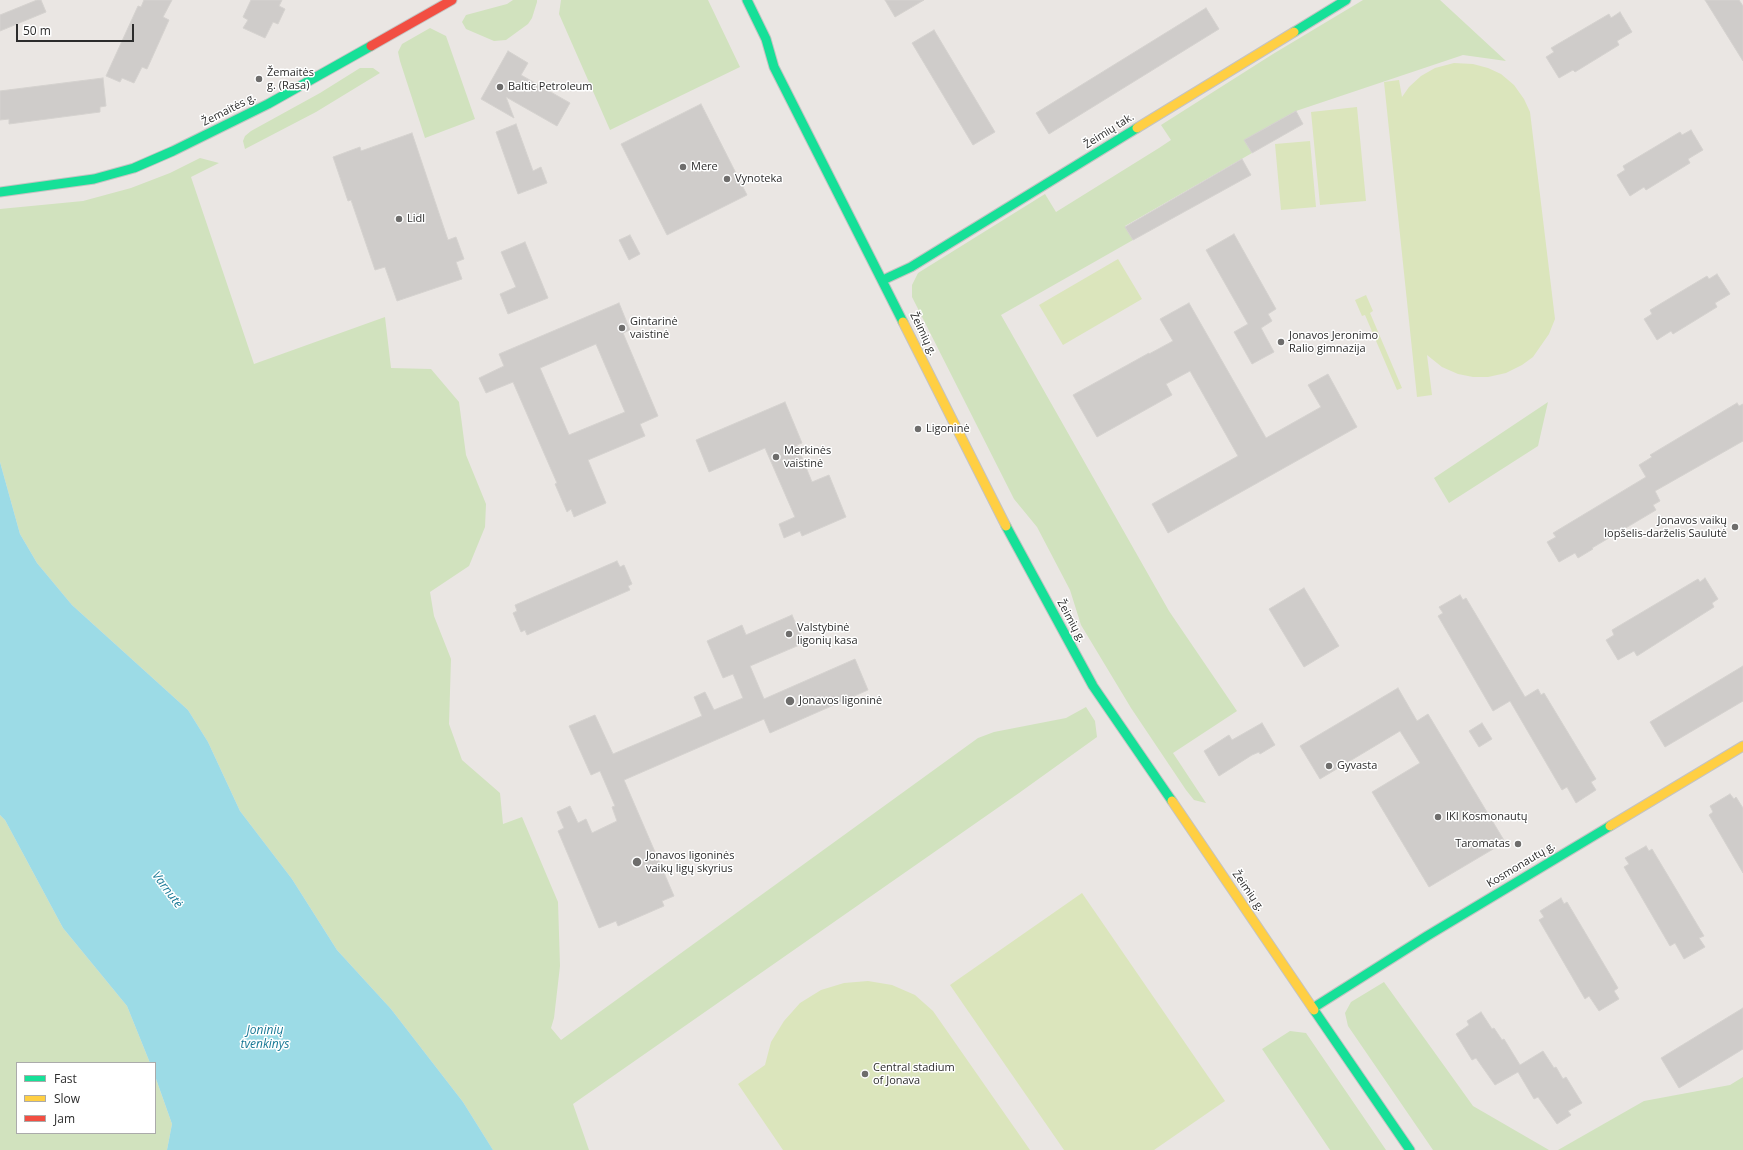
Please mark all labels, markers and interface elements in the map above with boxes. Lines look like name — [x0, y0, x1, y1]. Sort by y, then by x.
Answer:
scale bar — [18, 16, 136, 42]
text: 50 m — [23, 22, 51, 39]
place label: Žemaitės g. (Rasa) — [267, 66, 314, 92]
marker: Žemaitės g. (Rasa) — [254, 74, 264, 84]
place label: Baltic Petroleum — [508, 80, 593, 94]
marker: Baltic Petroleum — [495, 82, 505, 92]
street label: Žemaitės g. — [200, 91, 258, 129]
street label: Žeimių tak. — [1082, 110, 1136, 152]
place label: Mere — [691, 160, 718, 174]
marker: Mere — [678, 162, 688, 172]
place label: Vynoteka — [735, 172, 782, 186]
marker: Vynoteka — [722, 174, 732, 184]
place label: Lidl — [407, 212, 425, 226]
marker: Lidl — [394, 214, 404, 224]
street label: Žeimių g. — [907, 310, 939, 358]
place label: Gintarinė vaistinė — [630, 315, 678, 341]
marker: Gintarinė vaistinė — [617, 323, 627, 333]
place label: Jonavos Jeronimo Ralio gimnazija — [1289, 329, 1378, 355]
marker: Jonavos Jeronimo Ralio gimnazija — [1276, 337, 1286, 347]
place label: Ligoninė — [926, 422, 970, 436]
marker: Ligoninė — [913, 424, 923, 434]
place label: Merkinės vaistinė — [784, 444, 831, 470]
marker: Merkinės vaistinė — [771, 452, 781, 462]
place label: Jonavos vaikų lopšelis-darželis Saulutė — [1604, 514, 1727, 540]
marker: Jonavos vaikų lopšelis-darželis Saulutė — [1730, 522, 1740, 532]
street label: Žeimių g. — [1054, 597, 1088, 645]
place label: Valstybinė ligonių kasa — [797, 621, 858, 647]
marker: Valstybinė ligonių kasa — [784, 629, 794, 639]
place label: Jonavos ligoninė — [799, 694, 882, 708]
marker: Jonavos ligoninė — [784, 695, 796, 707]
place label: Gyvasta — [1337, 759, 1377, 773]
marker: Gyvasta — [1324, 761, 1334, 771]
place label: IKI Kosmonautų — [1446, 810, 1527, 824]
marker: IKI Kosmonautų — [1433, 812, 1443, 822]
place label: Taromatas — [1455, 837, 1510, 851]
street label: Kosmonautų g. — [1484, 839, 1558, 891]
marker: Taromatas — [1513, 839, 1523, 849]
place label: Jonavos ligoninės vaikų ligų skyrius — [646, 849, 734, 875]
marker: Jonavos ligoninės vaikų ligų skyrius — [631, 856, 643, 868]
street label: Žeimių g. — [1229, 868, 1267, 914]
water label: Varnutė — [149, 869, 185, 911]
water label: Joninių tvenkinys — [241, 1024, 289, 1052]
place label: Central stadium of Jonava — [873, 1061, 955, 1087]
legend — [16, 1062, 156, 1134]
marker: Central stadium of Jonava — [860, 1069, 870, 1079]
text: Fast — [54, 1070, 77, 1087]
text: Slow — [54, 1090, 80, 1107]
text: Jam — [54, 1110, 75, 1127]

